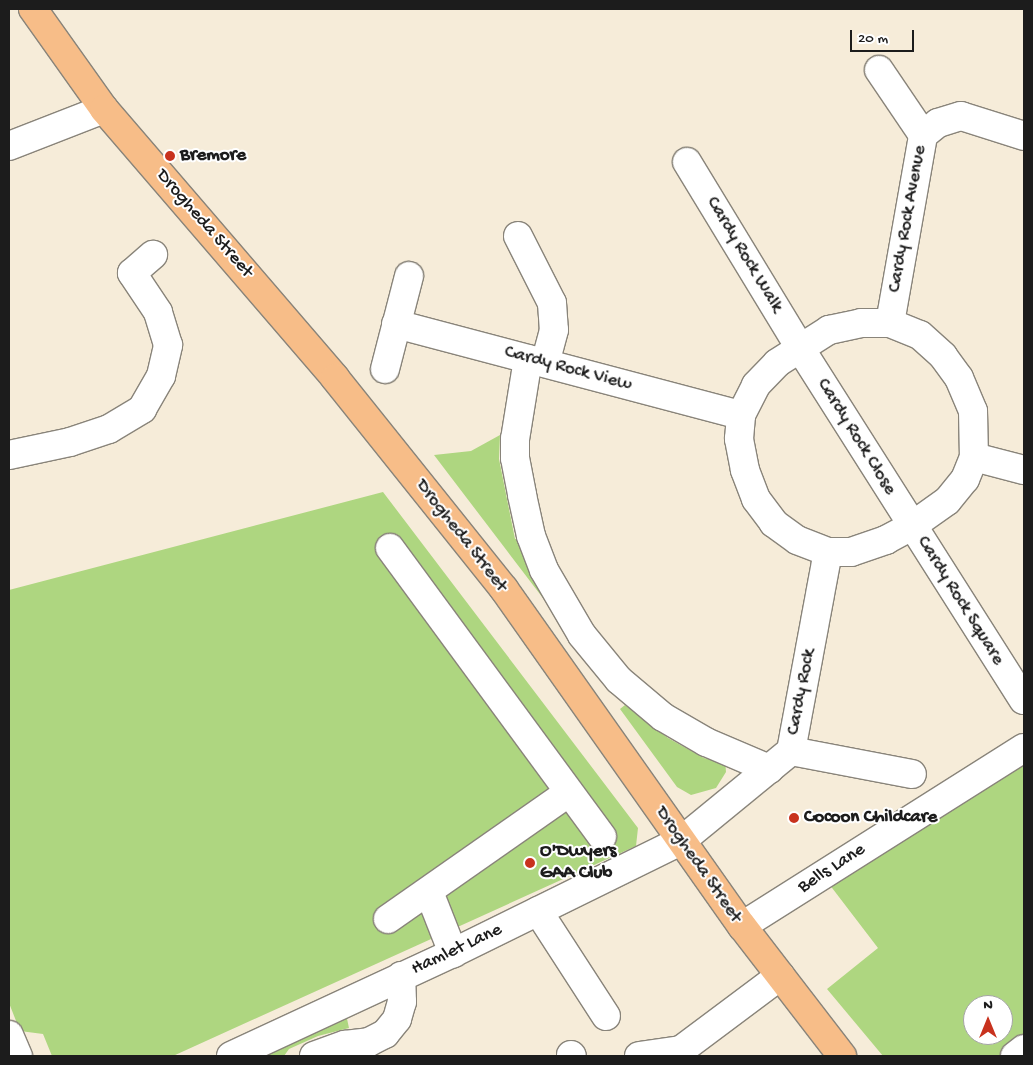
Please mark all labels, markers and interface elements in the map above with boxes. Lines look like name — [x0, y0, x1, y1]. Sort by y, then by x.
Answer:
scale bar — [853, 20, 917, 52]
text: 20 m — [858, 30, 888, 48]
street label: Cardy Rock Avenue — [884, 144, 932, 294]
place label: Bremore — [180, 145, 246, 167]
marker: Bremore — [164, 150, 176, 162]
street label: Drogheda Street — [151, 165, 257, 283]
street label: Cardy Rock Walk — [700, 193, 788, 317]
street label: Cardy Rock View — [502, 341, 634, 397]
street label: Cardy Rock Close — [811, 375, 901, 499]
street label: Drogheda Street — [410, 475, 512, 597]
street label: Cardy Rock Square — [911, 532, 1009, 670]
street label: Cardy Rock — [782, 647, 822, 737]
street label: Drogheda Street — [649, 802, 747, 928]
place label: Cocoon Childcare — [804, 807, 937, 829]
marker: Cocoon Childcare — [788, 812, 800, 824]
street label: Bells Lane — [794, 839, 870, 899]
place label: O'Dwyers GAA Club — [540, 841, 616, 885]
marker: O'Dwyers GAA Club — [524, 857, 536, 869]
street label: Hamlet Lane — [408, 919, 506, 981]
north arrow — [963, 995, 1013, 1045]
text: N — [983, 997, 993, 1014]

